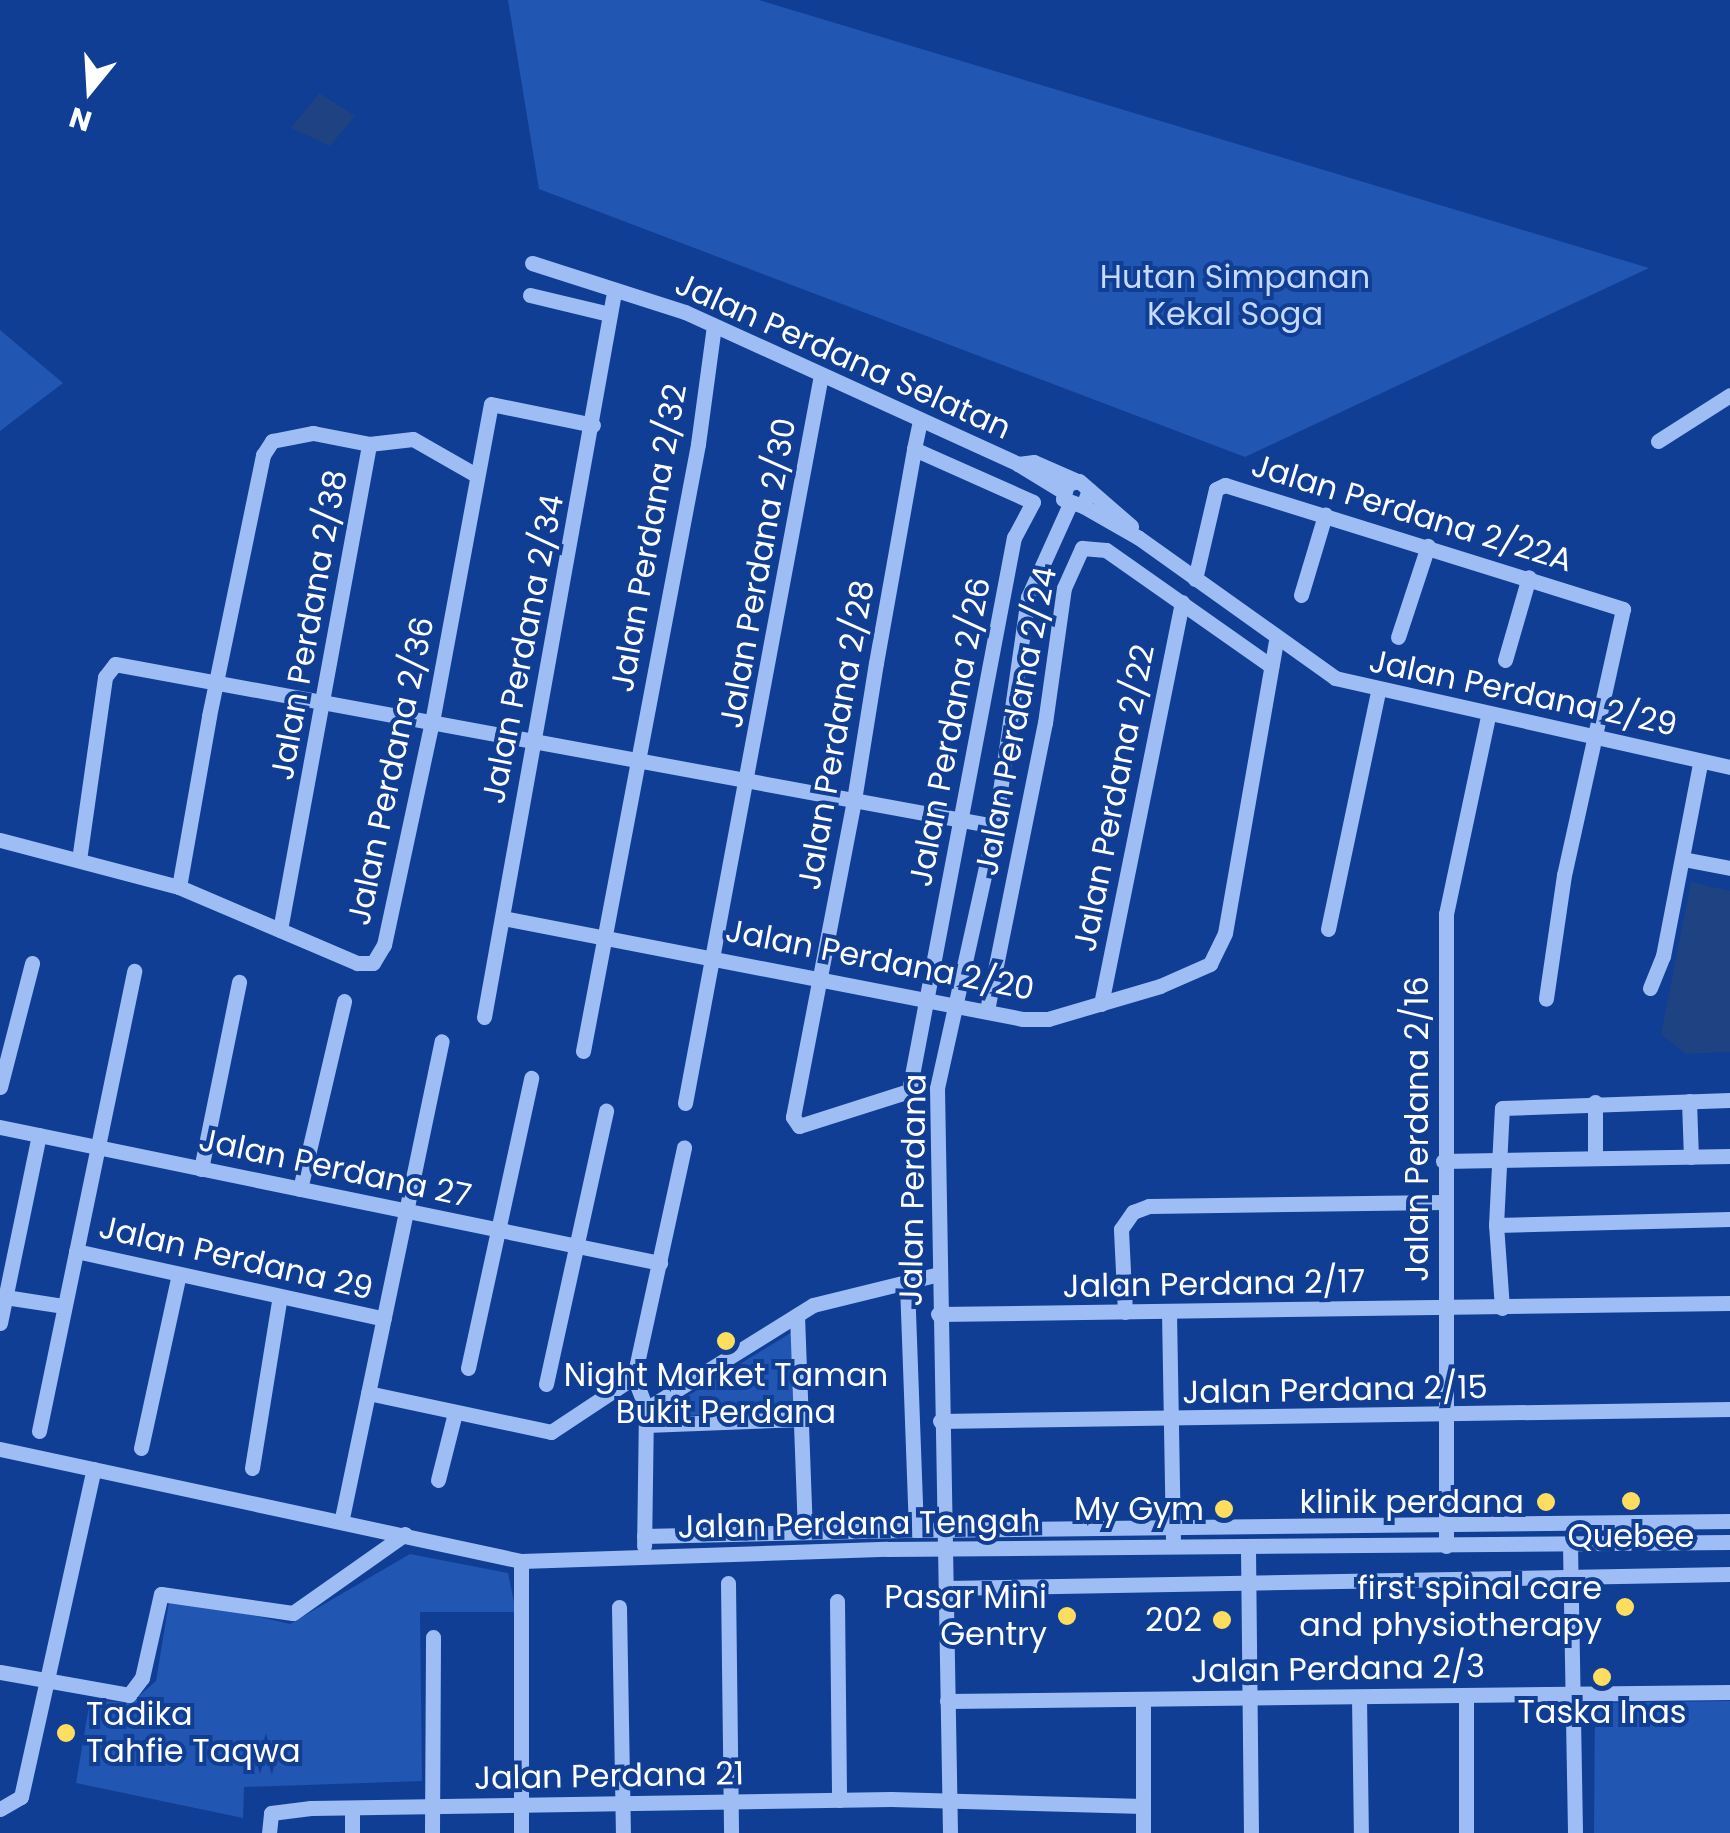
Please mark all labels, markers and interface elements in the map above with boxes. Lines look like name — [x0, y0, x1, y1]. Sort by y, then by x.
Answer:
north arrow — [40, 40, 140, 140]
text: N — [65, 97, 97, 141]
park label: Hutan Simpanan Kekal Soga — [1100, 259, 1370, 334]
street label: Jalan Perdana Selatan — [669, 265, 1017, 447]
street label: Jalan Perdana 2/32 — [603, 381, 695, 695]
street label: Jalan Perdana 2/30 — [712, 415, 804, 731]
street label: Jalan Perdana 2/22A — [1247, 446, 1577, 580]
street label: Jalan Perdana 2/38 — [263, 467, 355, 783]
street label: Jalan Perdana 2/34 — [474, 491, 572, 807]
street label: Jalan Perdana 2/24 — [967, 563, 1065, 879]
street label: Jalan Perdana 2/26 — [901, 574, 999, 890]
street label: Jalan Perdana 2/28 — [790, 577, 882, 893]
street label: Jalan Perdana 2/36 — [340, 613, 442, 929]
street label: Jalan Perdana 2/22 — [1065, 641, 1163, 955]
street label: Jalan Perdana 2/29 — [1366, 642, 1680, 744]
street label: Jalan Perdana 2/20 — [722, 911, 1038, 1009]
street label: Jalan Perdana 2/16 — [1398, 976, 1436, 1282]
street label: Jalan Perdana — [892, 1073, 934, 1307]
street label: Jalan Perdana 27 — [195, 1120, 475, 1216]
street label: Jalan Perdana 29 — [95, 1208, 377, 1308]
street label: Jalan Perdana 2/17 — [1062, 1262, 1366, 1306]
marker: Night Market Taman Bukit Perdana — [715, 1330, 737, 1352]
place label: Night Market Taman Bukit Perdana — [564, 1357, 888, 1432]
street label: Jalan Perdana 2/15 — [1182, 1368, 1488, 1412]
place label: klinik perdana — [1300, 1483, 1524, 1521]
marker: klinik perdana — [1533, 1489, 1559, 1515]
place label: My Gym — [1074, 1490, 1204, 1528]
marker: Quebee — [1620, 1490, 1642, 1512]
marker: My Gym — [1213, 1498, 1235, 1520]
street label: Jalan Perdana Tengah — [677, 1502, 1041, 1546]
place label: Quebee — [1568, 1517, 1694, 1555]
place label: first spinal care and physiotherapy — [1299, 1570, 1602, 1645]
place label: Pasar Mini Gentry — [884, 1579, 1047, 1654]
marker: first spinal care and physiotherapy — [1612, 1594, 1638, 1620]
place label: 202 — [1145, 1601, 1202, 1639]
marker: Pasar Mini Gentry — [1056, 1605, 1078, 1627]
marker: 202 — [1211, 1609, 1233, 1631]
street label: Jalan Perdana 2/3 — [1191, 1647, 1485, 1691]
marker: Taska Inas — [1591, 1666, 1613, 1688]
place label: Taska Inas — [1518, 1693, 1686, 1731]
place label: Tadika Tahfie Taqwa — [86, 1696, 301, 1771]
marker: Tadika Tahfie Taqwa — [55, 1722, 77, 1744]
street label: Jalan Perdana 21 — [474, 1754, 744, 1798]

